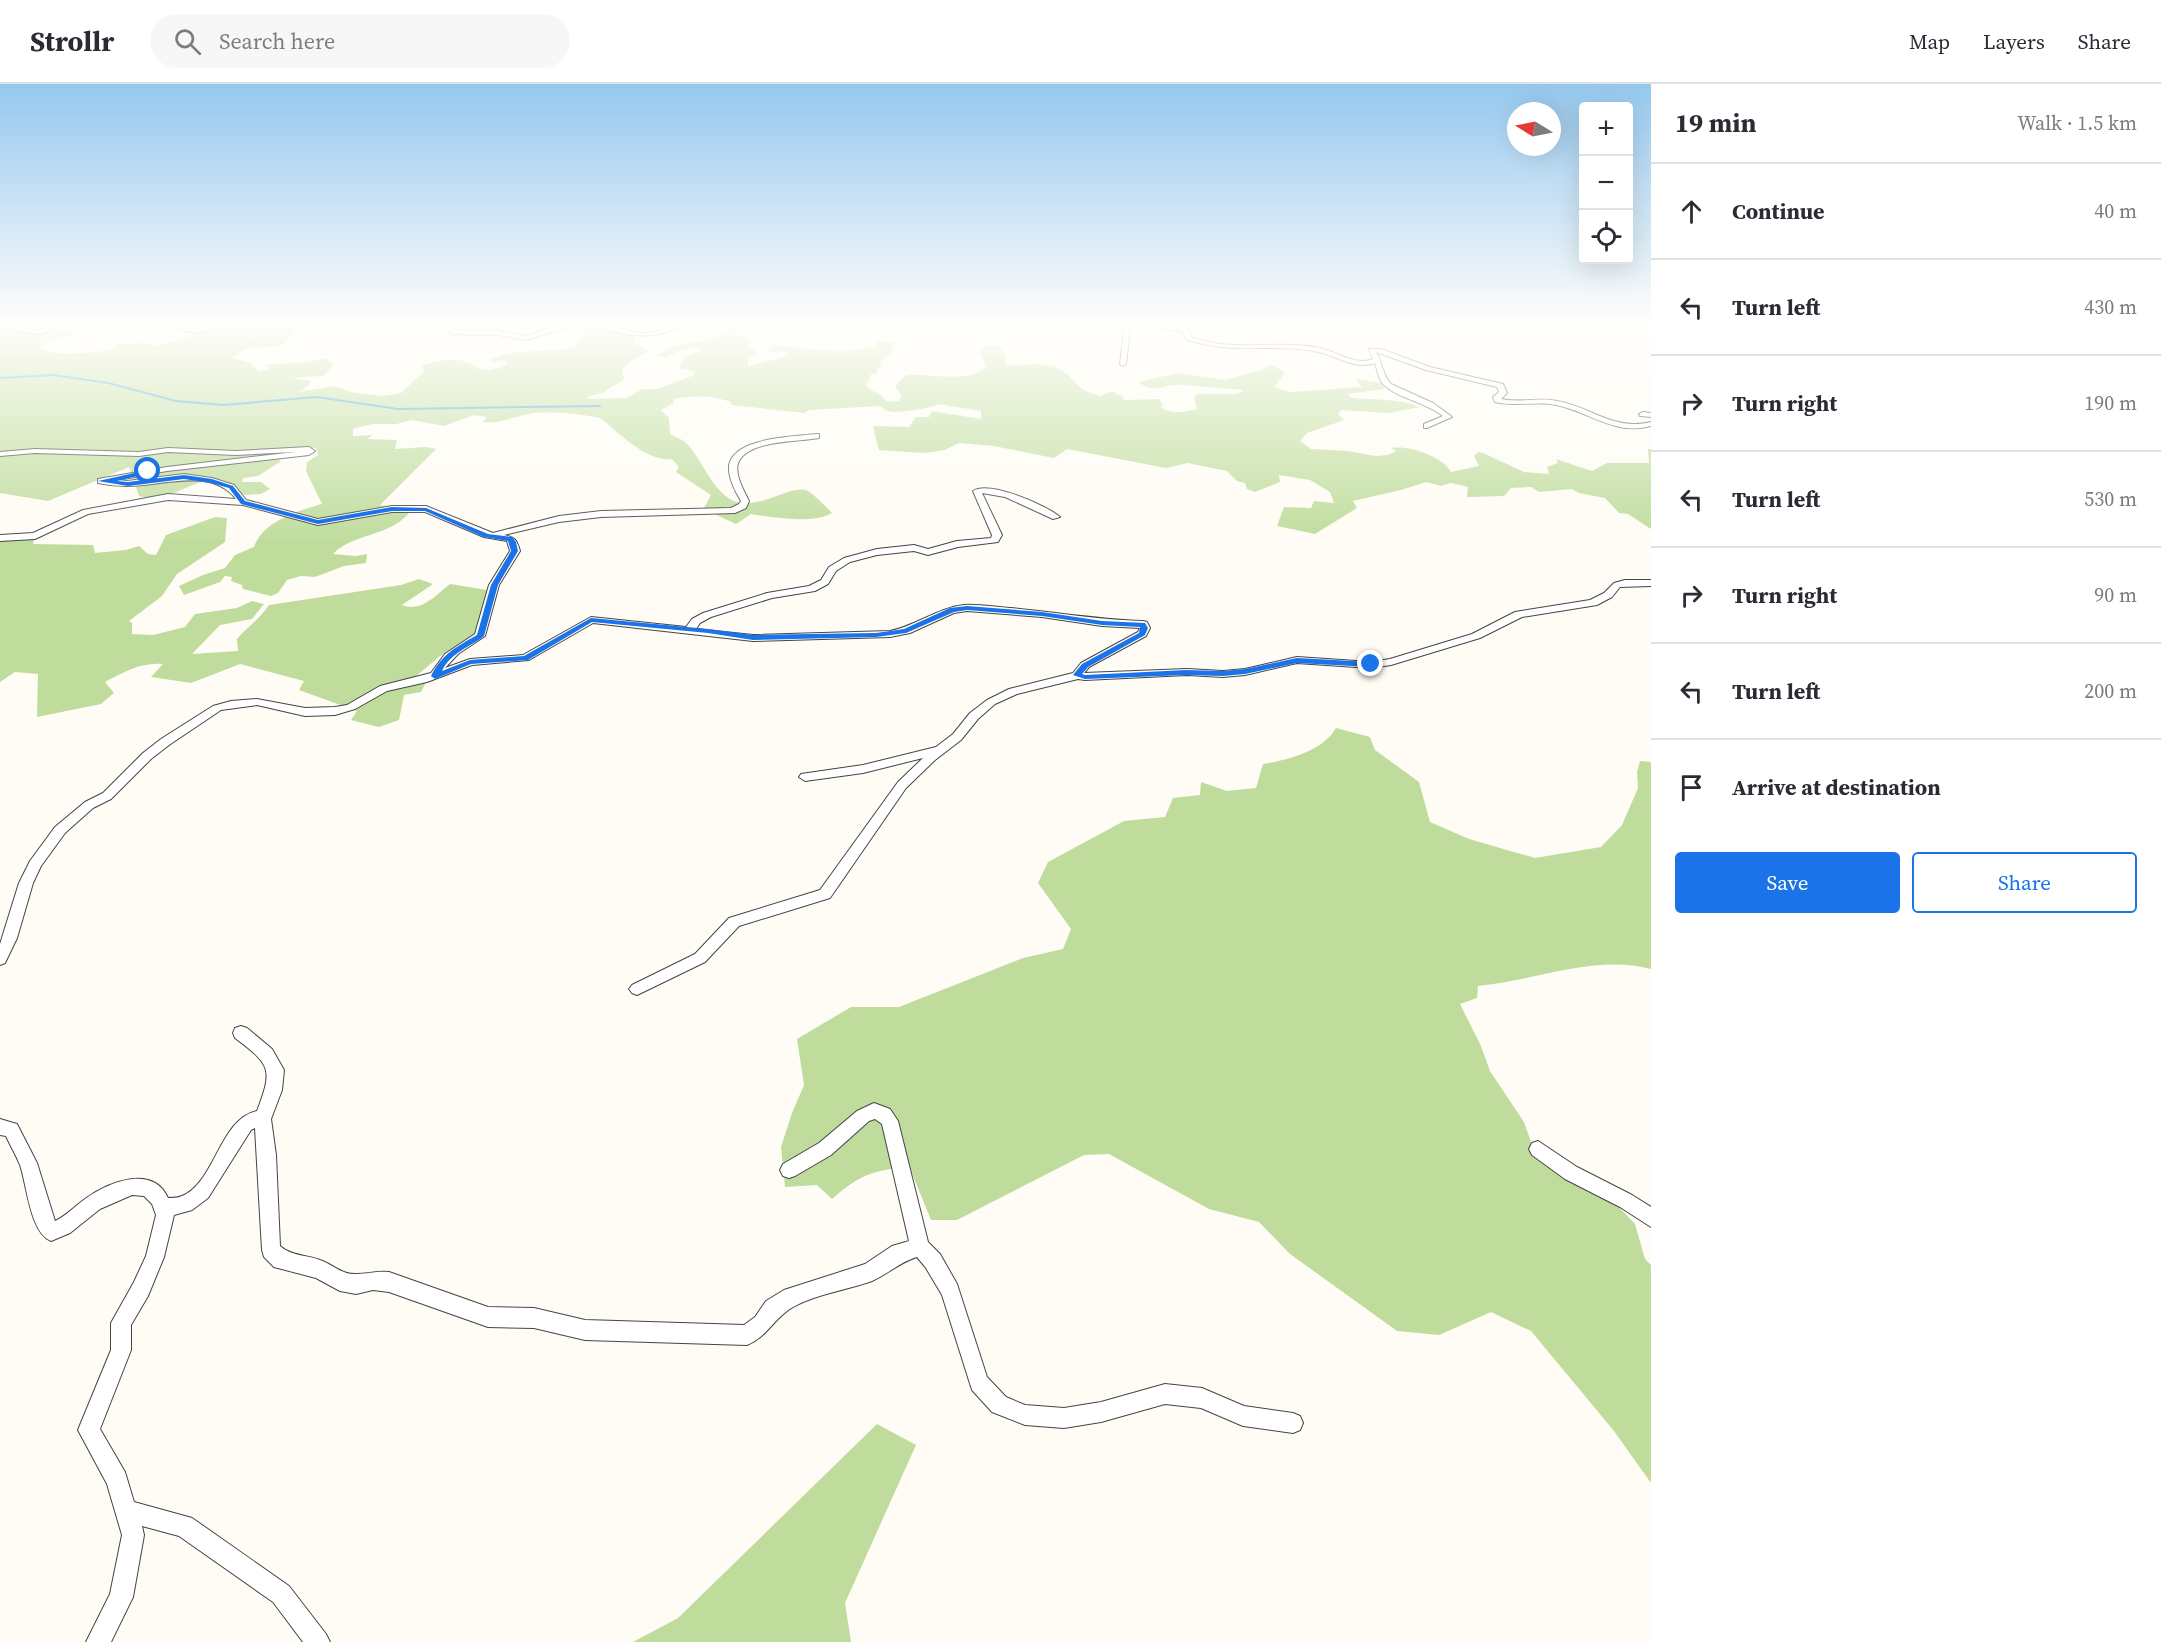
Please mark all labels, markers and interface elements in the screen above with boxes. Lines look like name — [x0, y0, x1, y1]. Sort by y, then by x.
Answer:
search box — [150, 14, 570, 68]
text: Strollr — [30, 22, 114, 60]
icon: search — [171, 25, 204, 58]
text: Search here — [219, 26, 335, 56]
text: Map — [1909, 27, 1950, 56]
text: Layers — [1983, 27, 2045, 56]
text: Share — [2078, 27, 2131, 56]
north arrow — [1507, 102, 1561, 156]
map controls — [1579, 102, 1633, 264]
button: + — [1579, 102, 1633, 156]
text: 19 min — [1675, 105, 1757, 141]
text: Walk · 1.5 km — [2017, 109, 2137, 137]
button: − — [1579, 156, 1633, 210]
icon: ahead — [1675, 195, 1708, 228]
text: Continue — [1732, 196, 1825, 226]
text: 40 m — [2094, 197, 2137, 225]
button: locate — [1579, 210, 1633, 264]
icon: left — [1675, 291, 1708, 324]
text: Turn left — [1732, 292, 1820, 322]
text: 430 m — [2084, 293, 2137, 321]
icon: right — [1675, 387, 1708, 420]
text: Turn right — [1732, 388, 1837, 418]
text: 190 m — [2084, 389, 2137, 417]
route start — [134, 457, 160, 483]
icon: left — [1675, 483, 1708, 516]
text: Turn left — [1732, 484, 1820, 514]
text: 530 m — [2084, 485, 2137, 513]
icon: right — [1675, 579, 1708, 612]
text: Turn right — [1732, 580, 1837, 610]
text: 90 m — [2094, 581, 2137, 609]
route end — [1357, 650, 1383, 676]
icon: left — [1675, 675, 1708, 708]
text: Turn left — [1732, 676, 1820, 706]
text: 200 m — [2084, 677, 2137, 705]
icon: arrive — [1675, 771, 1708, 804]
text: Arrive at destination — [1732, 772, 1941, 802]
button: Save — [1675, 852, 1900, 913]
button: Share — [1912, 852, 2137, 913]

